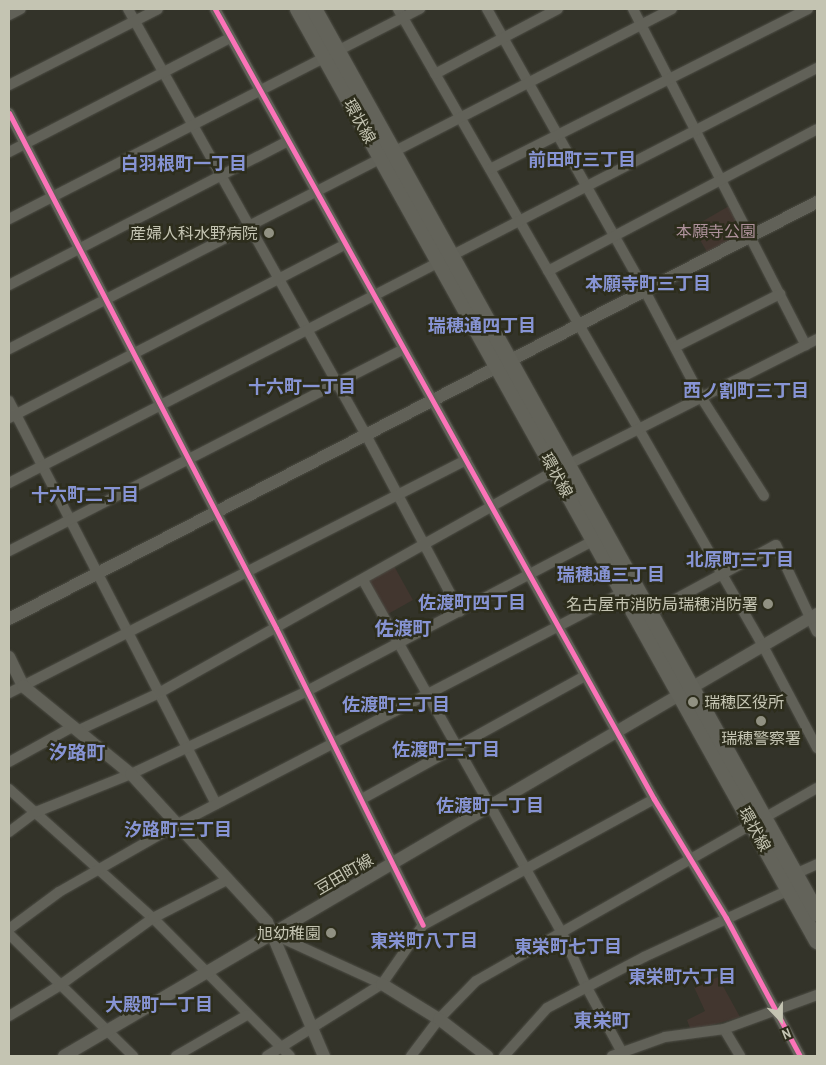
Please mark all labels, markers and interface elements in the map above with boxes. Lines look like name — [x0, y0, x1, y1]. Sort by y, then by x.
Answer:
street label: 環状線 — [340, 95, 380, 147]
district label: 前田町三丁目 — [528, 149, 636, 171]
district label: 白羽根町一丁目 — [121, 153, 247, 175]
park label: 本願寺公園 — [676, 221, 756, 241]
place label: 産婦人科水野病院 — [130, 223, 258, 243]
marker: 産婦人科水野病院 — [262, 226, 276, 240]
district label: 本願寺町三丁目 — [585, 273, 711, 295]
district label: 瑞穂通四丁目 — [428, 315, 536, 337]
district label: 十六町一丁目 — [248, 376, 356, 398]
district label: 西ノ割町三丁目 — [683, 380, 809, 402]
street label: 環状線 — [537, 449, 577, 501]
district label: 十六町二丁目 — [31, 484, 139, 506]
district label: 北原町三丁目 — [686, 549, 794, 571]
district label: 瑞穂通三丁目 — [557, 564, 665, 586]
district label: 佐渡町四丁目 — [418, 592, 526, 614]
place label: 名古屋市消防局瑞穂消防署 — [566, 594, 758, 614]
marker: 名古屋市消防局瑞穂消防署 — [762, 598, 774, 610]
district label: 佐渡町 — [375, 618, 431, 640]
place label: 瑞穂区役所 — [704, 692, 784, 712]
district label: 佐渡町三丁目 — [342, 694, 450, 716]
marker: 瑞穂区役所 — [686, 695, 700, 709]
marker: 瑞穂警察署 — [755, 715, 767, 727]
place label: 瑞穂警察署 — [721, 728, 801, 748]
district label: 佐渡町二丁目 — [392, 739, 500, 761]
district label: 汐路町 — [49, 742, 105, 764]
district label: 佐渡町一丁目 — [436, 795, 544, 817]
street label: 環状線 — [735, 803, 775, 855]
district label: 汐路町三丁目 — [124, 819, 232, 841]
street label: 豆田町線 — [311, 850, 377, 898]
place label: 旭幼稚園 — [257, 923, 321, 943]
marker: 旭幼稚園 — [325, 927, 337, 939]
district label: 東栄町八丁目 — [370, 930, 478, 952]
district label: 東栄町七丁目 — [514, 936, 622, 958]
district label: 東栄町六丁目 — [628, 966, 736, 988]
district label: 大殿町一丁目 — [105, 994, 213, 1016]
north arrow — [756, 995, 806, 1045]
district label: 東栄町 — [574, 1010, 630, 1032]
text: N — [779, 1024, 794, 1044]

